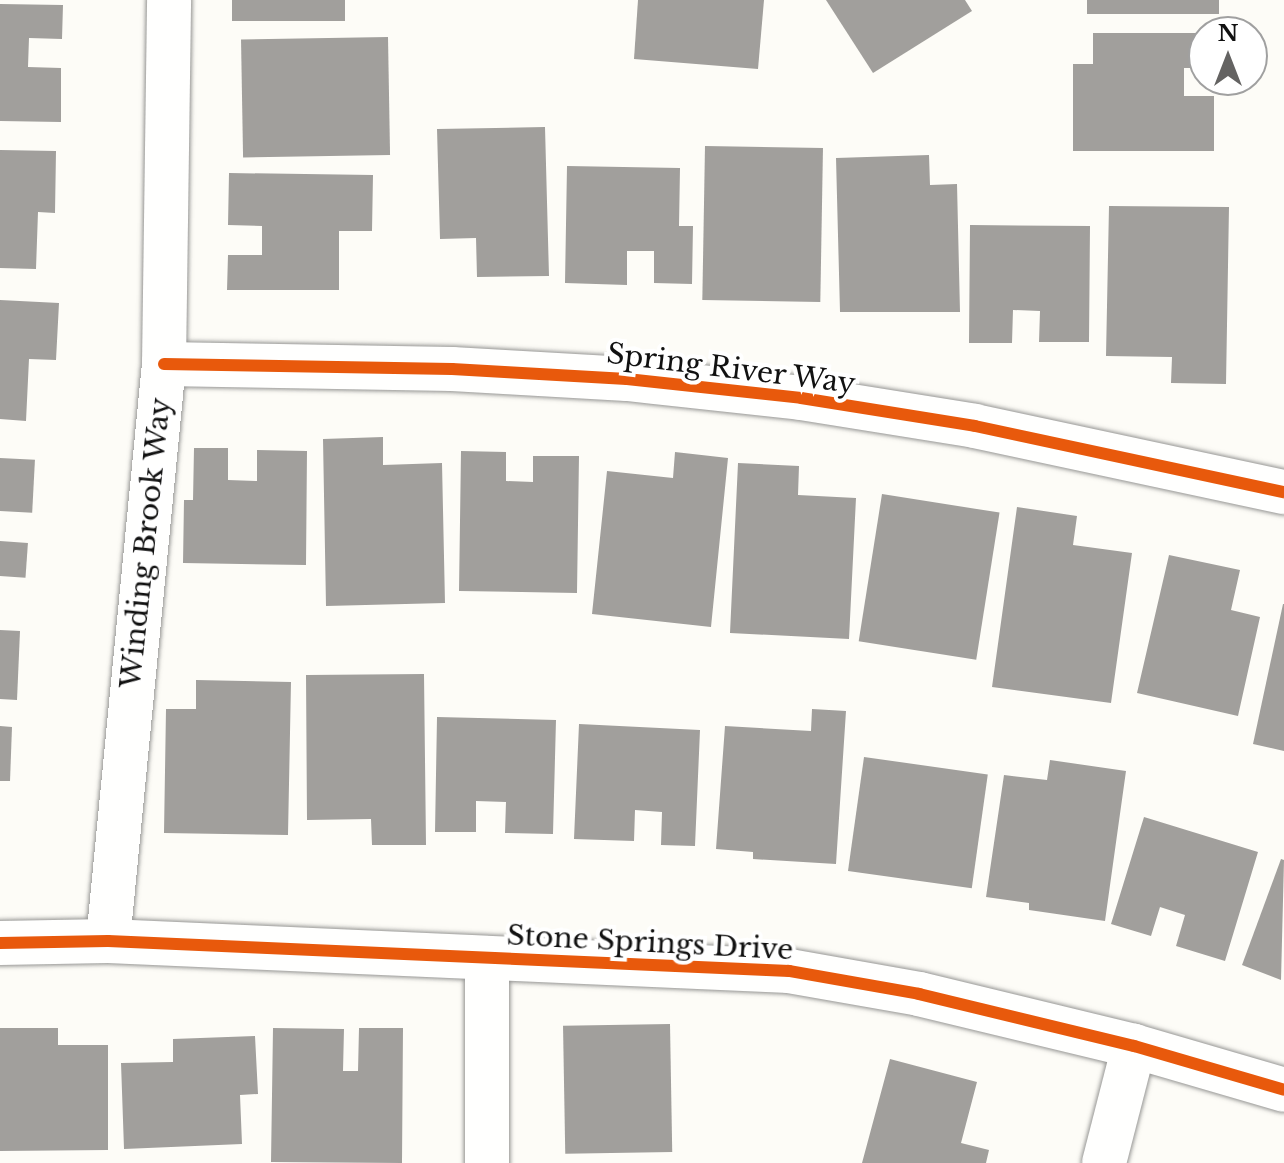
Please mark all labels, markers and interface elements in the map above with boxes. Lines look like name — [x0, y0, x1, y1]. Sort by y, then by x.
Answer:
north arrow — [1188, 16, 1268, 96]
text: N — [1218, 20, 1238, 47]
street label: Spring River Way — [604, 337, 858, 401]
street label: Winding Brook Way — [114, 395, 178, 691]
street label: Stone Springs Drive — [506, 919, 794, 967]

